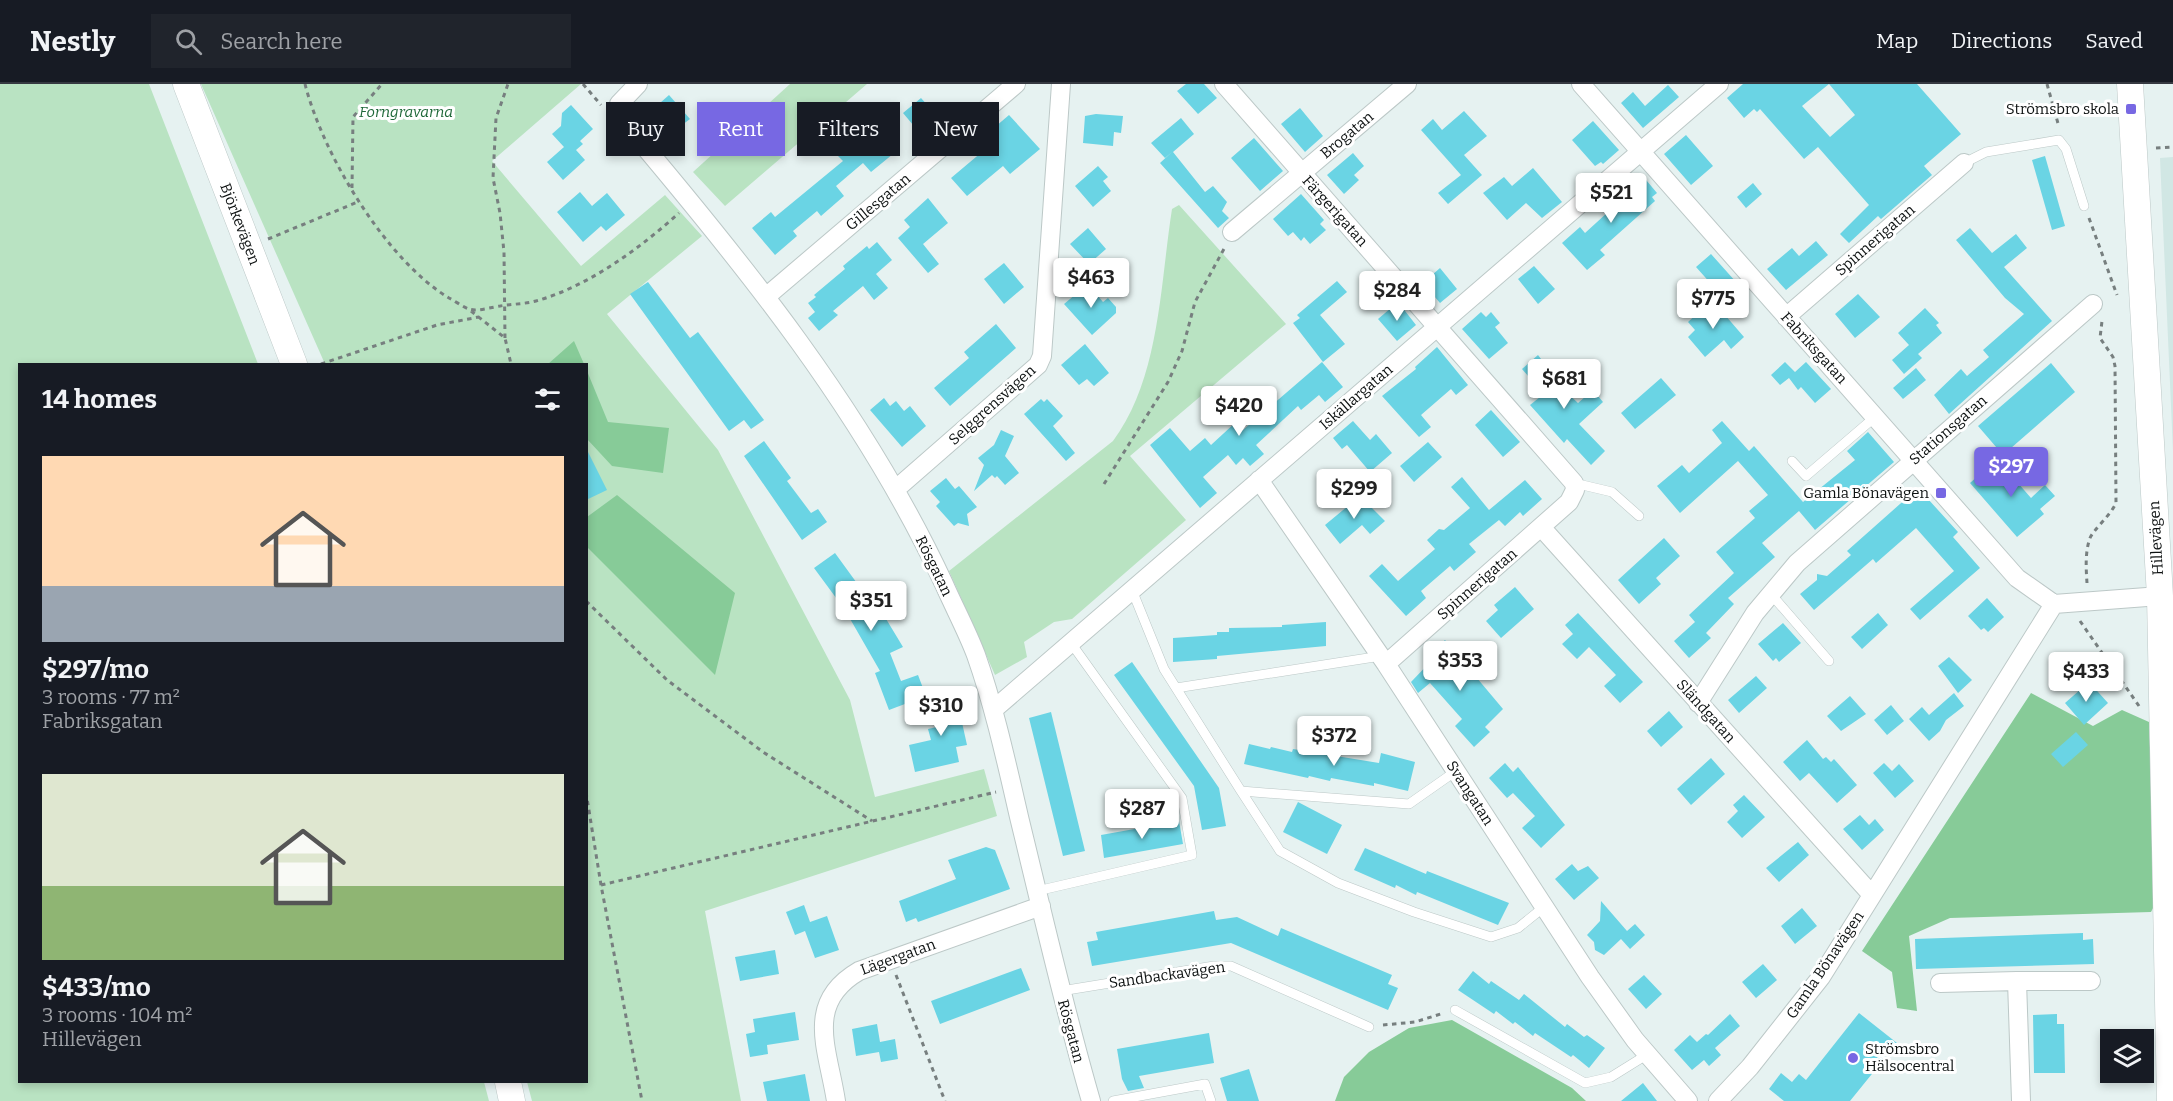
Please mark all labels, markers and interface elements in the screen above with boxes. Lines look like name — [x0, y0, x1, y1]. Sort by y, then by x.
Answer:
search box — [151, 14, 571, 68]
text: Nestly — [30, 25, 115, 58]
icon: search — [172, 25, 205, 58]
text: Search here — [220, 28, 342, 55]
text: Map — [1876, 28, 1918, 54]
text: Directions — [1951, 28, 2052, 54]
text: Saved — [2085, 28, 2143, 54]
place label: Strömsbro skola — [2006, 100, 2119, 118]
chip: Buy — [606, 102, 685, 156]
chip: Rent — [697, 102, 785, 156]
chip: Filters — [797, 102, 900, 156]
chip: New — [912, 102, 999, 156]
marker: Strömsbro skola — [2124, 102, 2138, 116]
park label: Forngravarna — [359, 103, 453, 121]
street label: Brogatan — [1317, 107, 1378, 162]
street label: Gillesgatan — [842, 169, 914, 234]
street label: Färgerigatan — [1298, 172, 1372, 251]
pin: $521 — [1575, 173, 1647, 224]
text: $521 — [1590, 180, 1632, 204]
street label: Björkevägen — [216, 181, 264, 268]
street label: Spinnerigatan — [1832, 200, 1919, 279]
pin: $463 — [1055, 258, 1127, 309]
text: $463 — [1067, 265, 1115, 289]
pin: $284 — [1361, 271, 1433, 322]
text: $284 — [1373, 278, 1421, 302]
pin: $775 — [1677, 279, 1749, 330]
text: $775 — [1691, 286, 1735, 310]
street label: Fabriksgatan — [1777, 308, 1851, 388]
pin: $681 — [1528, 359, 1600, 410]
street label: Iskällargatan — [1316, 360, 1397, 434]
street label: Selggrensvägen — [945, 361, 1039, 449]
text: $681 — [1542, 366, 1586, 390]
icon: filters — [531, 383, 564, 416]
text: 14 homes — [42, 384, 157, 415]
pin: $420 — [1203, 386, 1275, 437]
street label: Stationsgatan — [1906, 391, 1991, 469]
text: $420 — [1215, 393, 1263, 417]
pin: $297 — [1975, 447, 2047, 498]
text: $297 — [1988, 454, 2034, 478]
pin: $299 — [1318, 469, 1390, 520]
text: $299 — [1330, 476, 1378, 500]
place label: Gamla Bönavägen — [1803, 484, 1929, 502]
marker: Gamla Bönavägen — [1934, 486, 1948, 500]
icon: home — [249, 495, 357, 603]
street label: Hillevägen — [2145, 500, 2167, 576]
street label: Rösgatan — [912, 533, 956, 599]
street label: Spinnerigatan — [1434, 544, 1521, 623]
pin: $351 — [835, 581, 907, 632]
text: $351 — [850, 588, 892, 612]
pin: $353 — [1424, 641, 1496, 692]
text: $353 — [1437, 648, 1483, 672]
pin: $433 — [2050, 652, 2122, 703]
text: $297/mo — [42, 654, 149, 685]
text: $433 — [2062, 659, 2110, 683]
street label: Sländgatan — [1673, 676, 1739, 747]
text: 3 rooms · 77 m² — [42, 685, 180, 709]
pin: $310 — [905, 686, 977, 737]
text: $310 — [919, 693, 963, 717]
text: Fabriksgatan — [42, 709, 163, 733]
pin: $372 — [1298, 716, 1370, 767]
text: $372 — [1311, 723, 1357, 747]
street label: Svangatan — [1443, 757, 1498, 829]
pin: $287 — [1106, 789, 1178, 840]
text: $287 — [1119, 796, 1165, 820]
icon: home — [249, 813, 357, 921]
street label: Gamla Bönavägen — [1782, 907, 1868, 1022]
street label: Lägergatan — [858, 935, 938, 979]
street label: Sandbackavägen — [1108, 958, 1227, 992]
text: $433/mo — [42, 972, 151, 1003]
street label: Rösgatan — [1054, 997, 1088, 1065]
text: 3 rooms · 104 m² — [42, 1003, 192, 1027]
text: Hillevägen — [42, 1027, 142, 1051]
map controls — [2100, 1029, 2154, 1083]
button: layers — [2100, 1029, 2154, 1083]
place label: Strömsbro Hälsocentral — [1865, 1040, 1954, 1075]
marker: Strömsbro Hälsocentral — [1846, 1051, 1860, 1065]

